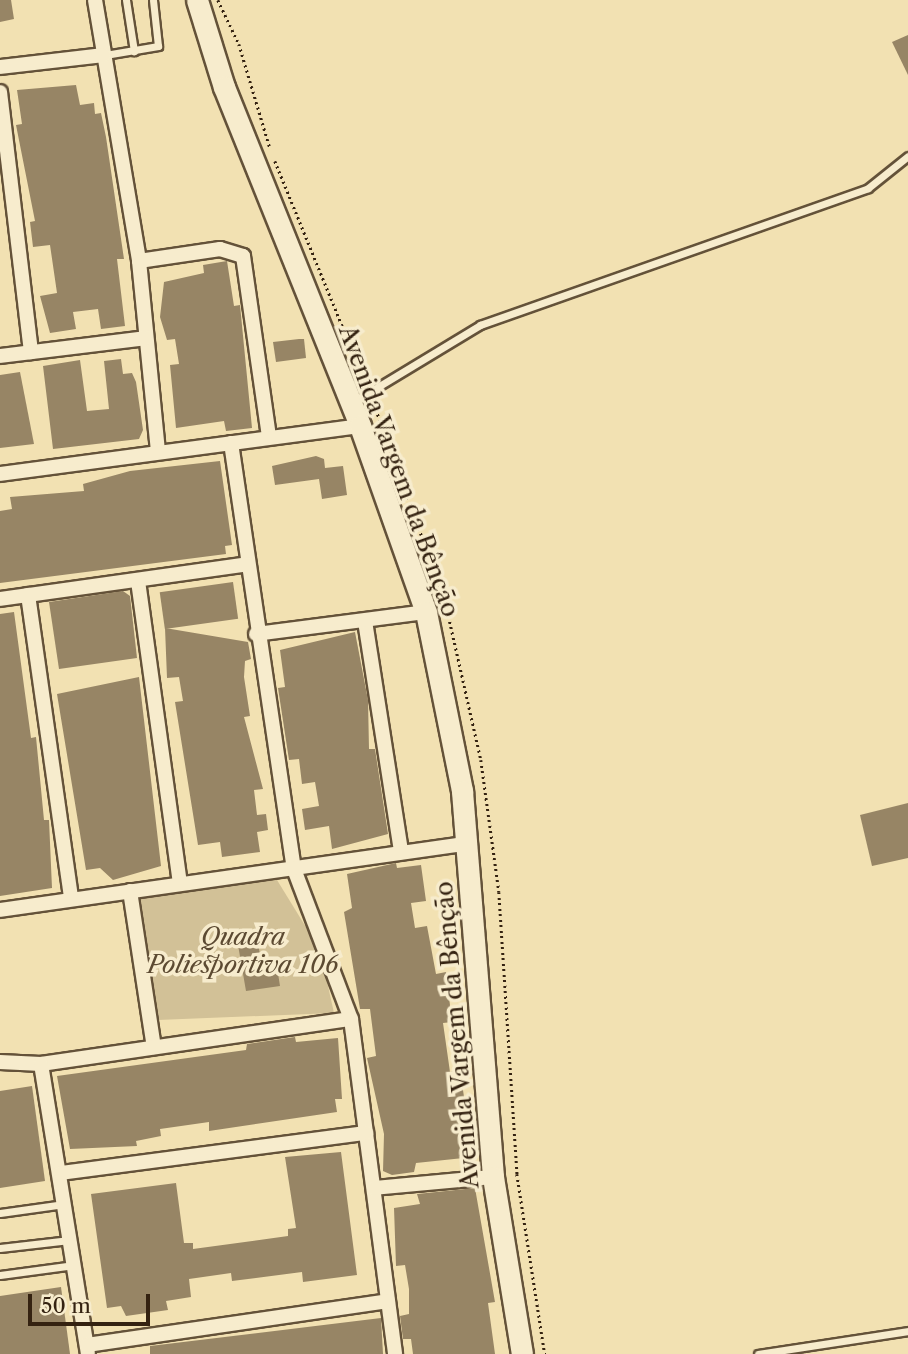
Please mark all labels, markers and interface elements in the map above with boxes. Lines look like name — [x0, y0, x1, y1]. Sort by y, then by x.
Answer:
street label: Avenida Vargem da Bênção — [333, 321, 465, 621]
street label: Avenida Vargem da Bênção — [429, 879, 485, 1191]
park label: Quadra Poliesportiva 106 — [148, 923, 338, 979]
scale bar — [32, 1280, 154, 1324]
text: 50 m — [41, 1293, 91, 1318]

